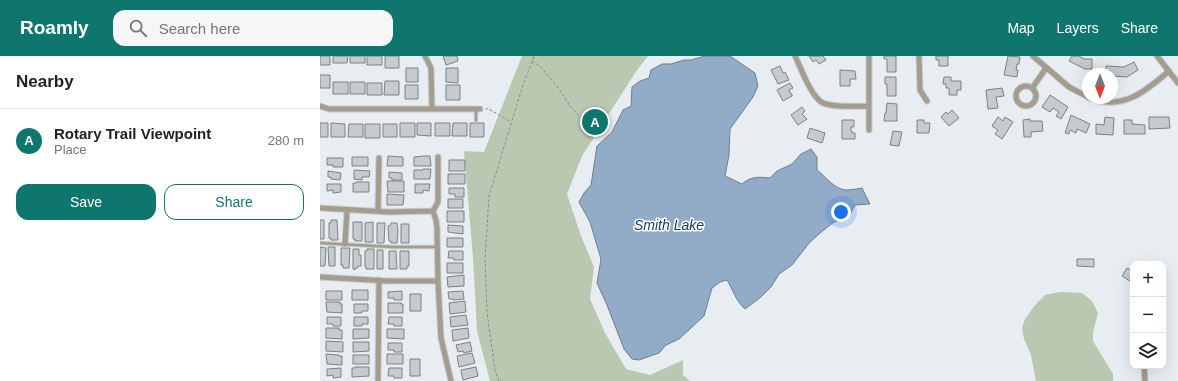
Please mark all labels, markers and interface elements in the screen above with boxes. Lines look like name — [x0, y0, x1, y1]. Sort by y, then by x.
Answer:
search box — [113, 10, 393, 46]
text: Roamly — [20, 17, 89, 38]
icon: search — [127, 17, 149, 39]
text: Search here — [159, 20, 240, 37]
text: Map — [1007, 20, 1035, 36]
text: Layers — [1057, 20, 1099, 36]
text: Share — [1121, 20, 1158, 36]
north arrow — [1082, 68, 1118, 104]
text: Nearby — [16, 72, 74, 91]
pin: A — [582, 107, 608, 137]
text: Rotary Trail Viewpoint — [54, 125, 211, 142]
text: A — [24, 133, 34, 148]
text: 280 m — [268, 133, 304, 148]
text: Place — [54, 142, 87, 157]
button: Save — [16, 184, 156, 220]
button: Share — [164, 184, 304, 220]
your location — [831, 202, 851, 222]
water label: Smith Lake — [634, 217, 704, 233]
map controls — [1130, 261, 1166, 369]
button: + — [1130, 261, 1166, 297]
button: − — [1130, 297, 1166, 333]
button: layers — [1130, 333, 1166, 369]

